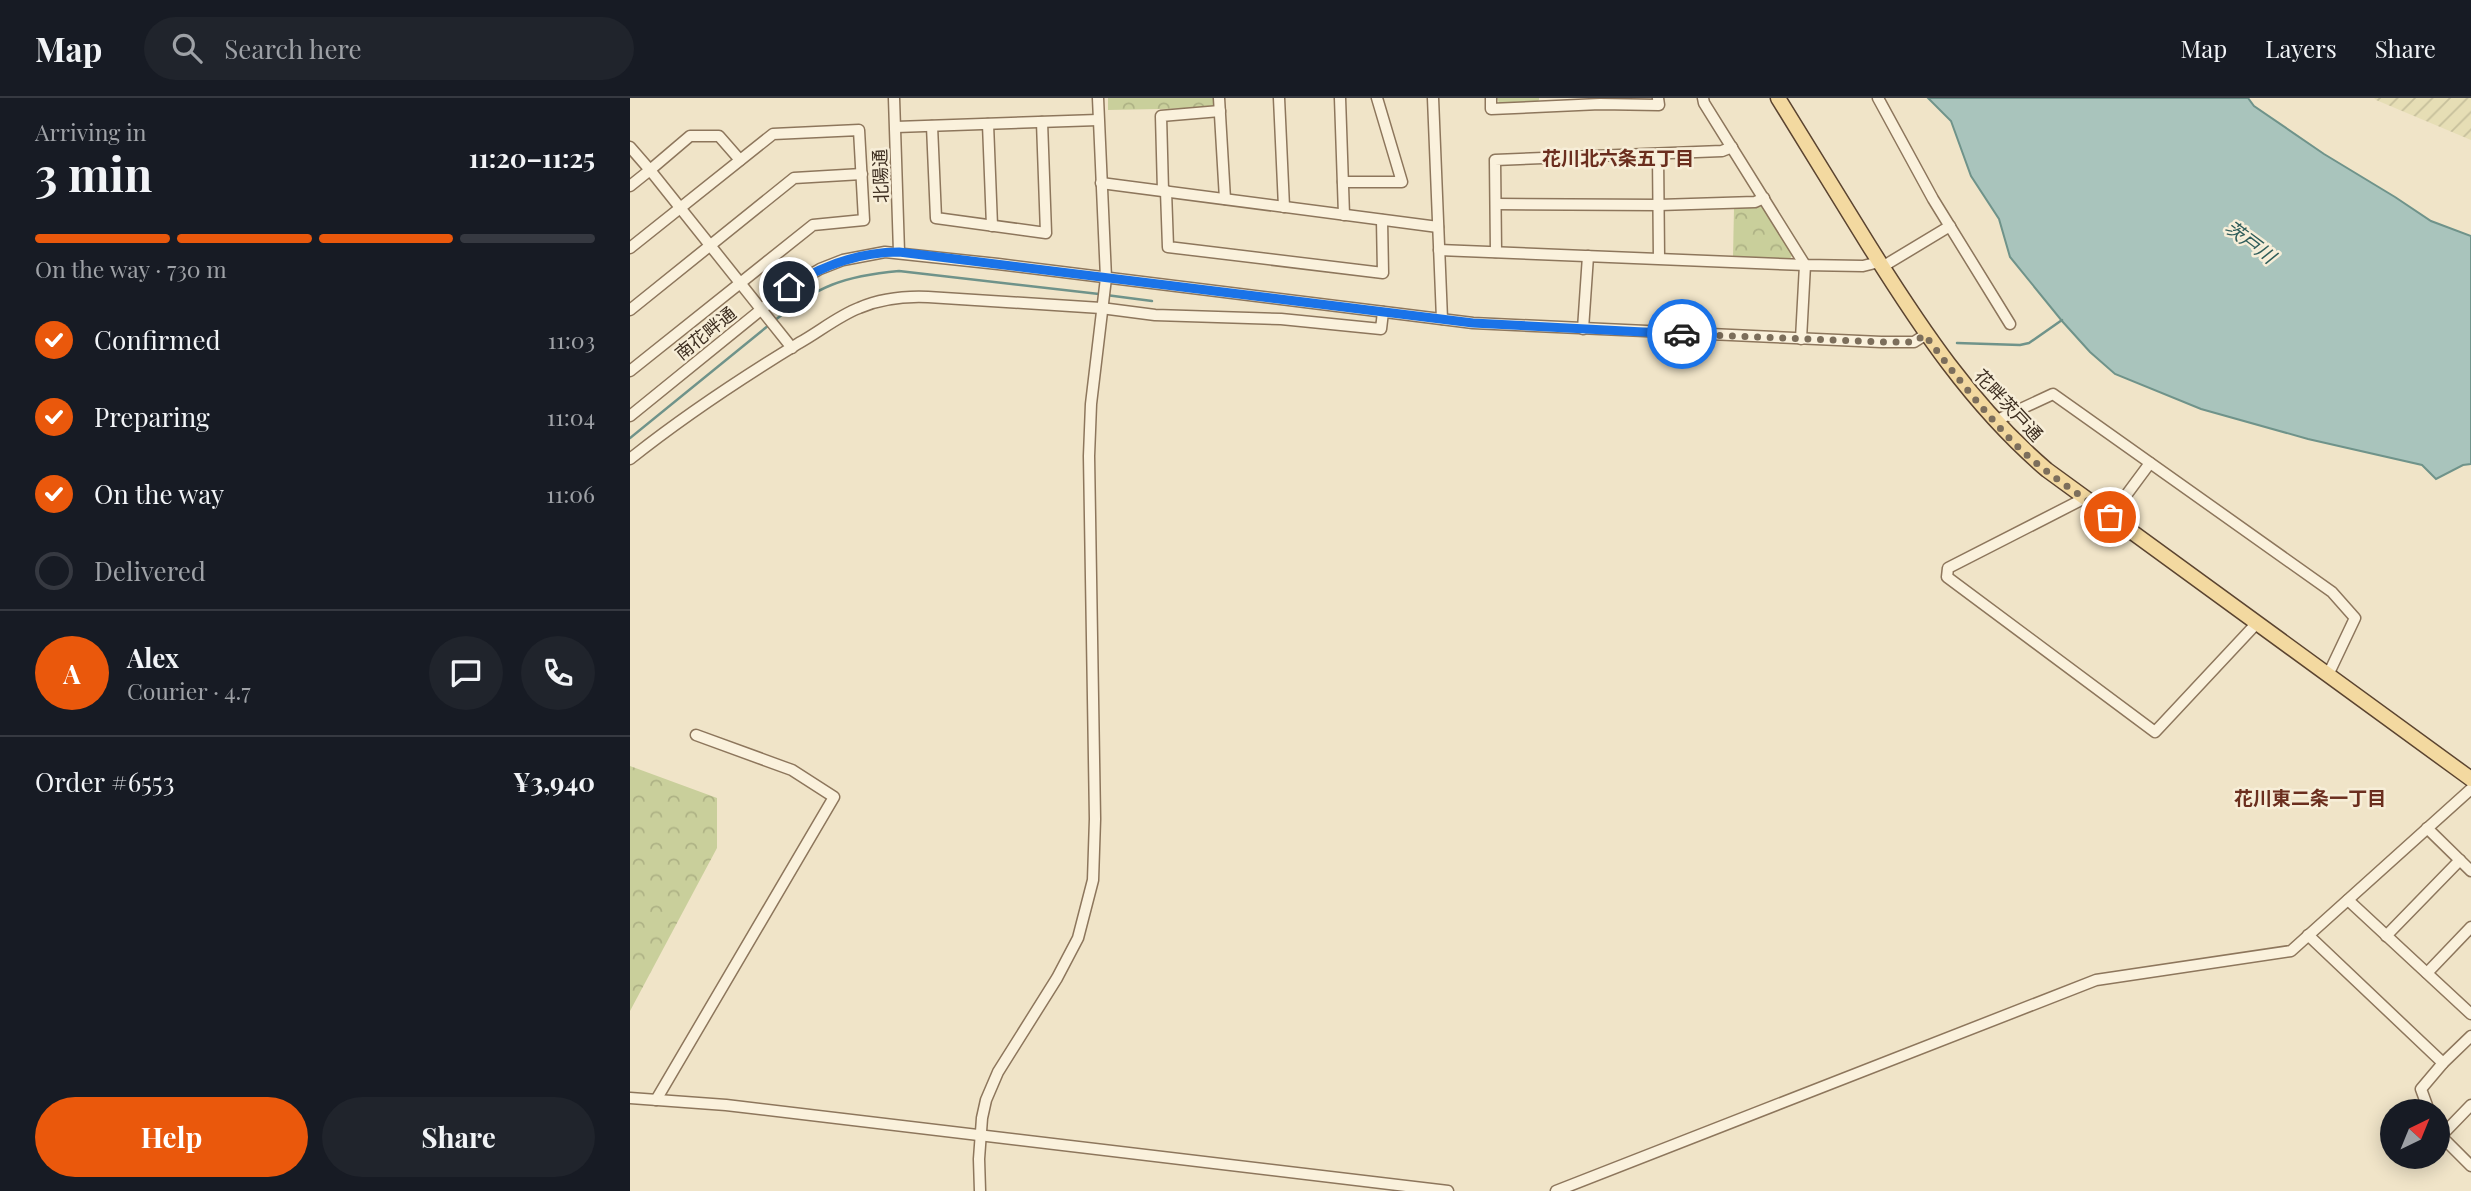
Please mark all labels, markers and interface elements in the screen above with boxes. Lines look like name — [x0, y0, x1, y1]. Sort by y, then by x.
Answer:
search box — [144, 17, 634, 80]
text: Map — [35, 26, 102, 70]
icon: search — [168, 29, 206, 67]
text: Search here — [224, 31, 362, 66]
text: Map — [2181, 32, 2227, 64]
text: Layers — [2265, 32, 2337, 64]
text: Share — [2375, 32, 2436, 64]
text: Arriving in — [35, 116, 147, 147]
text: 11:20–11:25 — [469, 140, 595, 175]
text: 3 min — [35, 142, 152, 204]
district label: 花川北六条五丁目 — [1542, 144, 1694, 170]
street label: 北陽通 — [867, 149, 893, 203]
water label: 茨戸川 — [2220, 213, 2283, 270]
text: On the way · 730 m — [35, 253, 227, 284]
pin — [759, 257, 819, 317]
icon: home — [770, 268, 808, 306]
courier — [1647, 299, 1717, 369]
street label: 南花畔通 — [669, 301, 741, 365]
icon: car — [1663, 315, 1701, 353]
icon: check — [35, 321, 73, 359]
text: Confirmed — [94, 322, 221, 357]
text: 11:03 — [548, 324, 595, 355]
street label: 花畔茨戸通 — [1970, 364, 2048, 446]
icon: check — [35, 398, 73, 436]
text: Preparing — [94, 399, 210, 434]
text: 11:04 — [547, 401, 595, 432]
icon: check — [35, 475, 73, 513]
text: On the way — [94, 476, 224, 511]
text: 11:06 — [546, 478, 595, 509]
pin — [2080, 487, 2140, 547]
icon: bag — [2091, 498, 2129, 536]
text: Delivered — [94, 553, 206, 588]
button: chat — [429, 636, 503, 710]
button: phone — [521, 636, 595, 710]
text: Alex — [127, 640, 179, 675]
text: A — [63, 656, 81, 691]
text: Courier · 4.7 — [127, 675, 251, 706]
text: Order #6553 — [35, 764, 174, 799]
text: ¥3,940 — [513, 764, 595, 799]
district label: 花川東二条一丁目 — [2234, 784, 2386, 810]
button: Help — [35, 1097, 308, 1177]
button: Share — [322, 1097, 595, 1177]
north arrow — [2380, 1099, 2450, 1169]
map controls — [2380, 1099, 2450, 1169]

